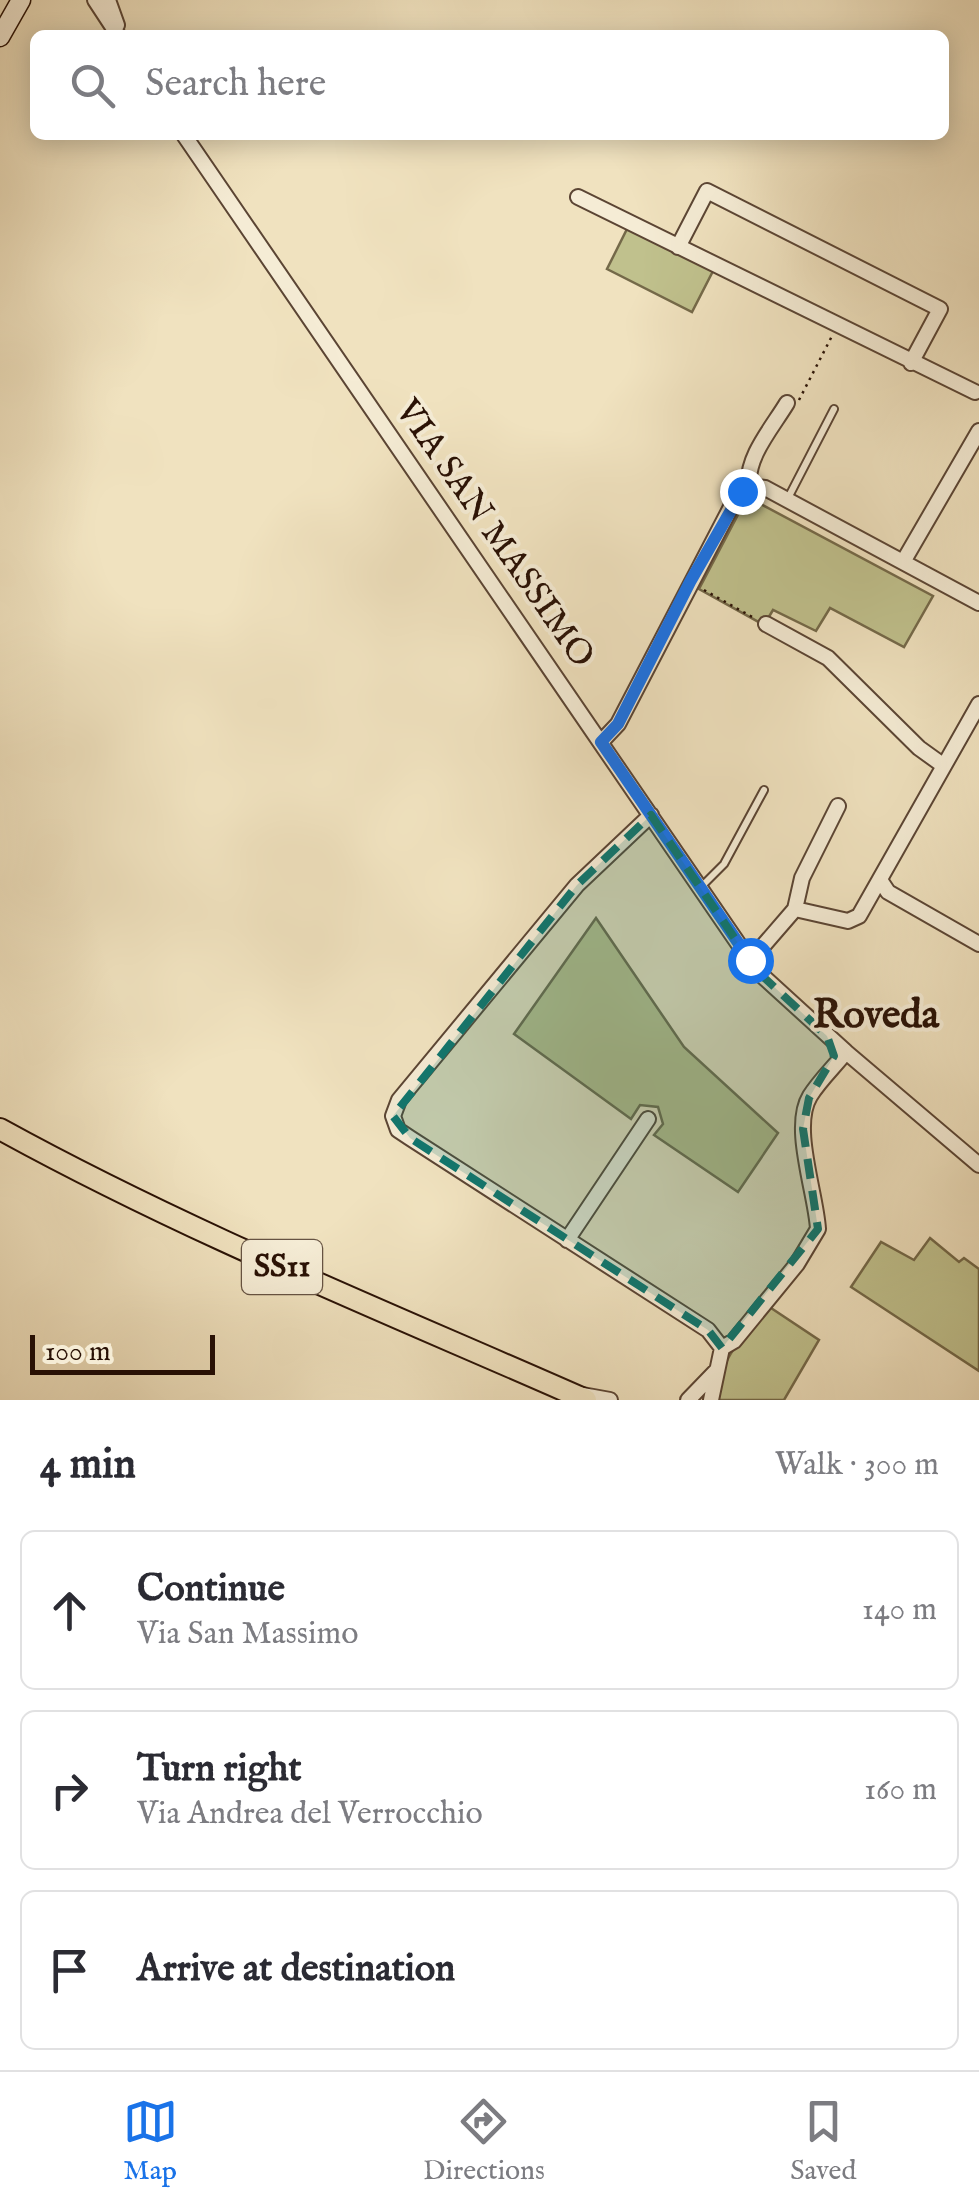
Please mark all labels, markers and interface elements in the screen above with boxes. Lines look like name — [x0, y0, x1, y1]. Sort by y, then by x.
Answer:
search box — [30, 30, 949, 140]
icon: search — [65, 58, 120, 113]
text: Search here — [145, 61, 326, 109]
street label: VIA SAN MASSIMO — [384, 390, 604, 677]
route end — [720, 469, 766, 515]
route start — [728, 938, 774, 984]
district label: Roveda — [813, 991, 940, 1042]
road number: SS11 — [242, 1240, 322, 1294]
scale bar — [30, 1330, 215, 1374]
text: 100 m — [45, 1335, 111, 1370]
text: 4 min — [40, 1439, 136, 1492]
text: Walk · 300 m — [775, 1445, 939, 1486]
text: Continue — [137, 1566, 285, 1614]
icon: ahead — [42, 1583, 97, 1638]
text: 140 m — [862, 1590, 937, 1631]
text: Via San Massimo — [137, 1614, 358, 1655]
text: Turn right — [137, 1746, 301, 1794]
icon: right — [42, 1763, 97, 1818]
text: 160 m — [864, 1770, 937, 1811]
text: Via Andrea del Verrocchio — [137, 1794, 483, 1835]
icon: arrive — [42, 1943, 97, 1998]
text: Arrive at destination — [137, 1946, 455, 1994]
tab: Map — [123, 2094, 178, 2189]
tab: Directions — [423, 2094, 545, 2189]
tab: Saved — [790, 2094, 856, 2189]

